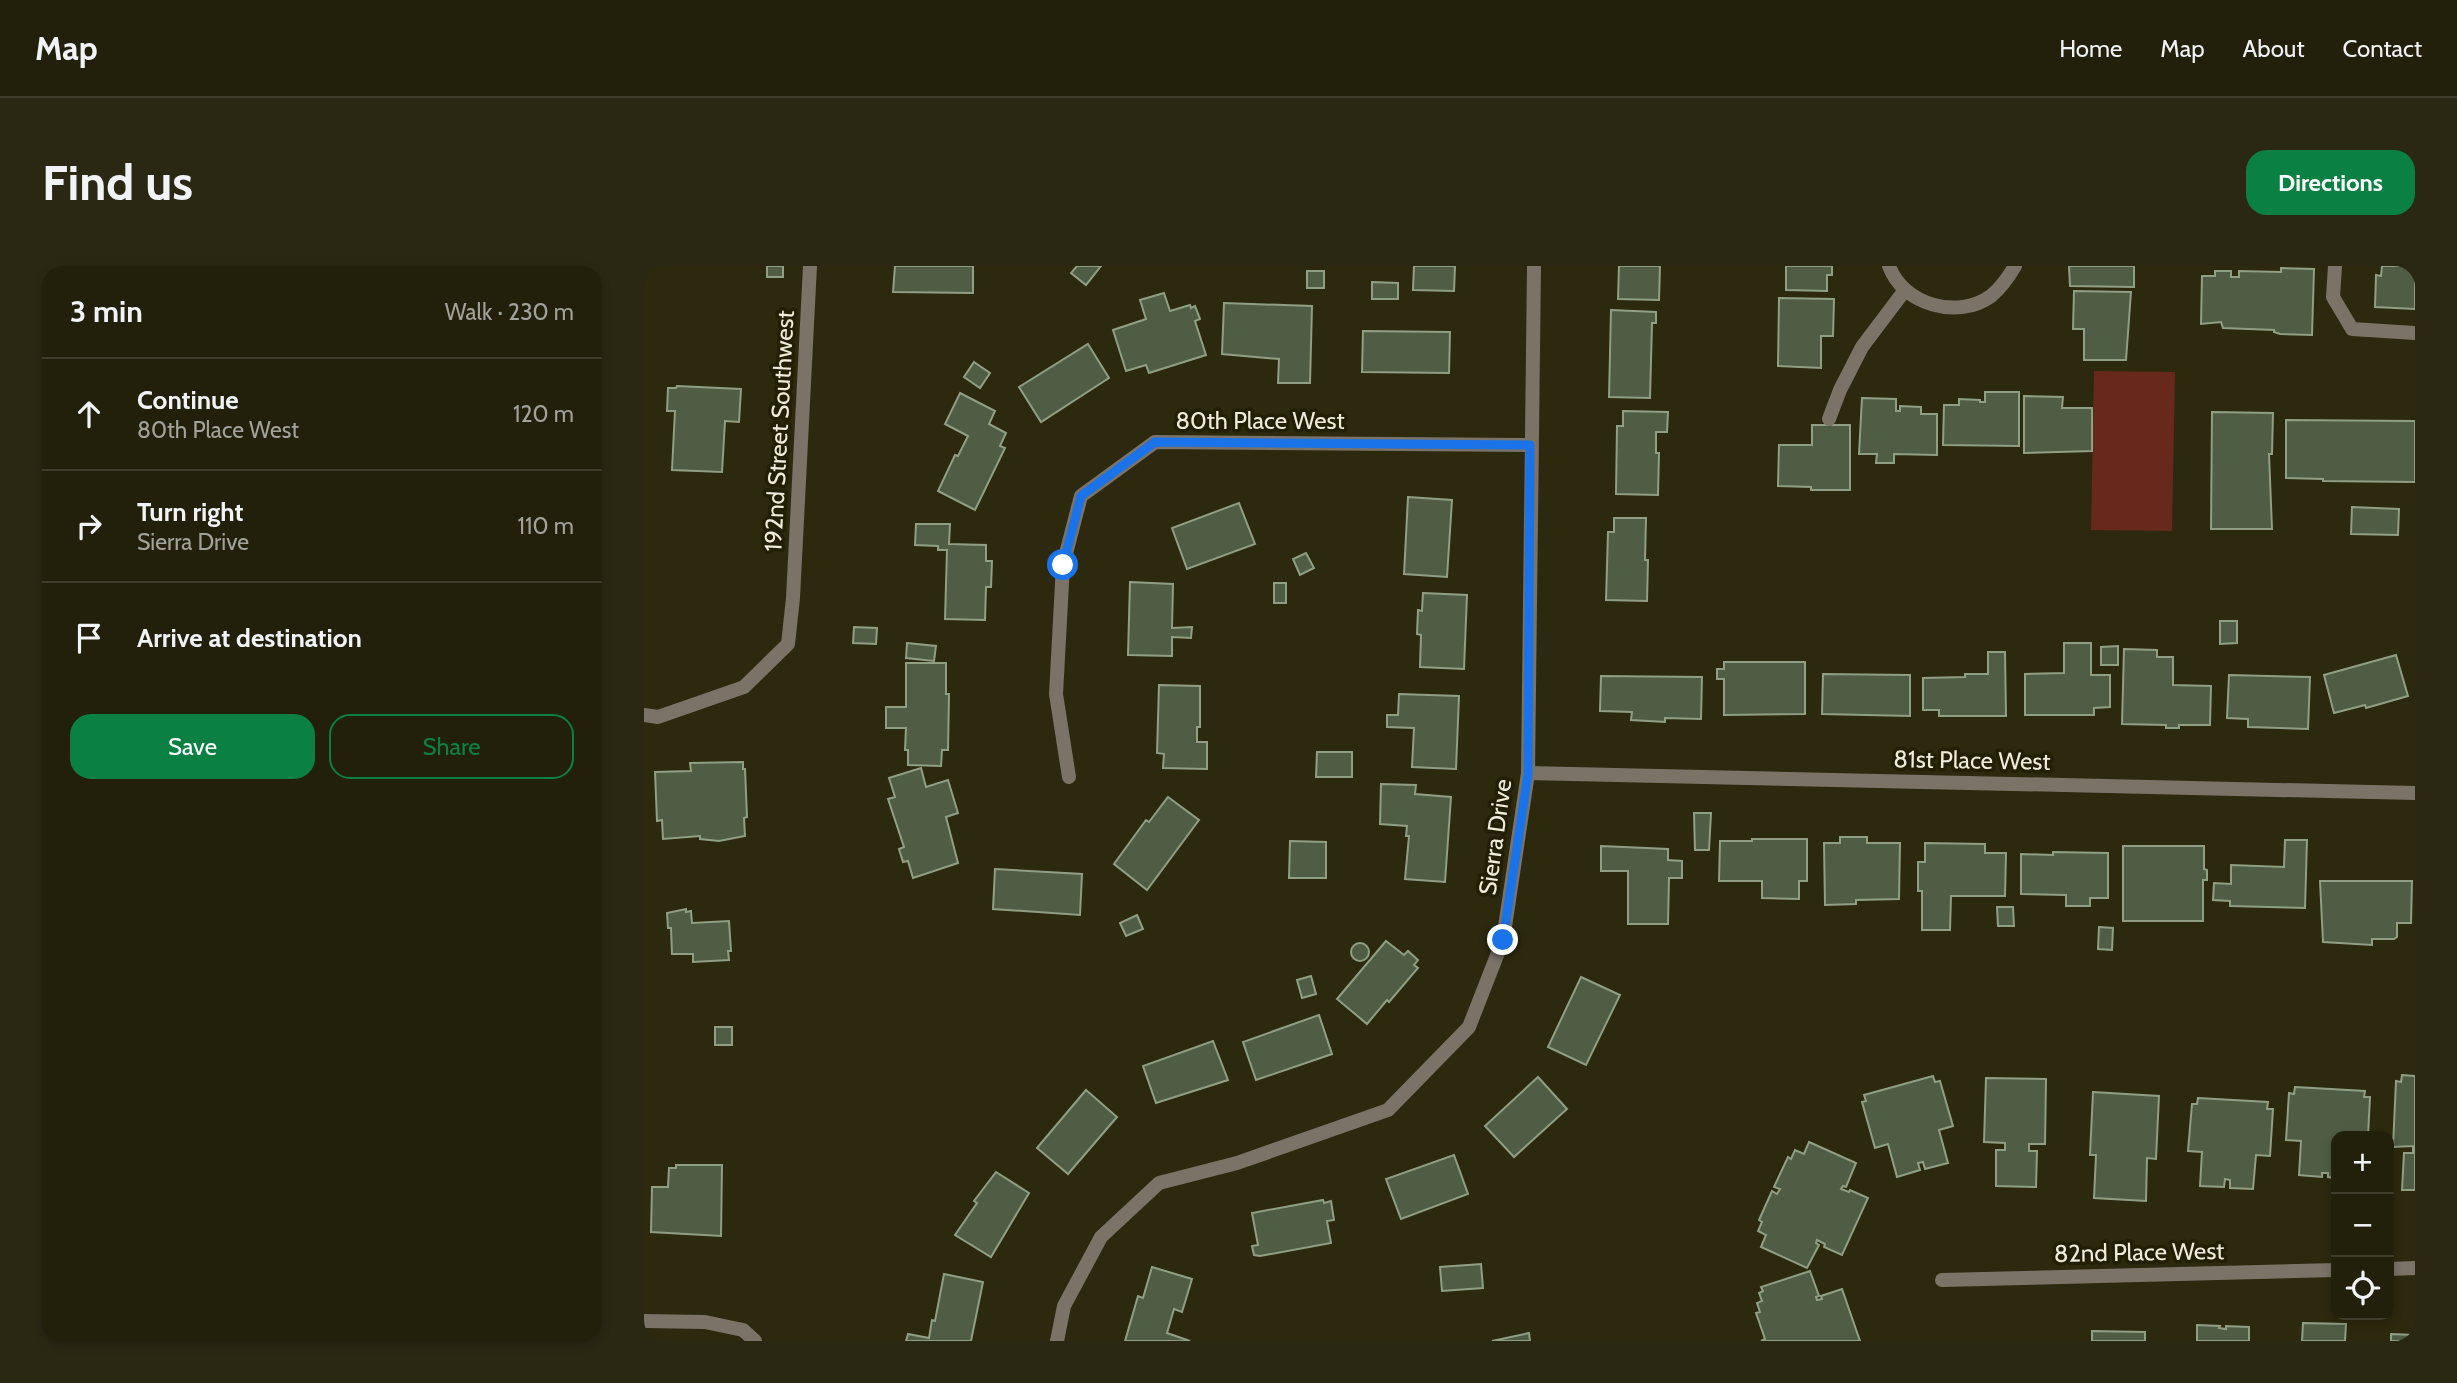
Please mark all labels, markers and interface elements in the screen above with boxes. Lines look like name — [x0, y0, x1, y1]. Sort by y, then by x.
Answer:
text: Map — [35, 28, 98, 68]
text: Home — [2059, 34, 2122, 63]
text: Map — [2160, 34, 2205, 63]
text: About — [2243, 34, 2305, 63]
text: Contact — [2343, 34, 2422, 63]
button: Directions — [2246, 150, 2415, 215]
text: Find us — [42, 153, 193, 212]
text: 3 min — [70, 293, 143, 330]
text: Walk · 230 m — [445, 298, 574, 326]
street label: 192nd Street Southwest — [758, 310, 800, 552]
text: Continue — [137, 384, 239, 416]
icon: ahead — [70, 395, 108, 433]
text: 120 m — [513, 400, 574, 428]
street label: 80th Place West — [1175, 406, 1345, 435]
text: 80th Place West — [137, 416, 299, 444]
text: Turn right — [137, 496, 243, 528]
icon: right — [70, 507, 108, 545]
text: 110 m — [518, 512, 574, 540]
text: Sierra Drive — [137, 528, 249, 556]
route start — [1047, 549, 1078, 580]
icon: arrive — [70, 619, 108, 657]
text: Arrive at destination — [137, 622, 362, 654]
button: Save — [70, 714, 315, 779]
button: Share — [329, 714, 574, 779]
street label: 81st Place West — [1893, 744, 2051, 776]
street label: Sierra Drive — [1472, 777, 1518, 897]
route end — [1487, 924, 1518, 955]
map controls — [2331, 1131, 2394, 1320]
button: + — [2331, 1131, 2394, 1194]
button: − — [2331, 1194, 2394, 1257]
street label: 82nd Place West — [2053, 1236, 2225, 1268]
button: locate — [2331, 1257, 2394, 1320]

